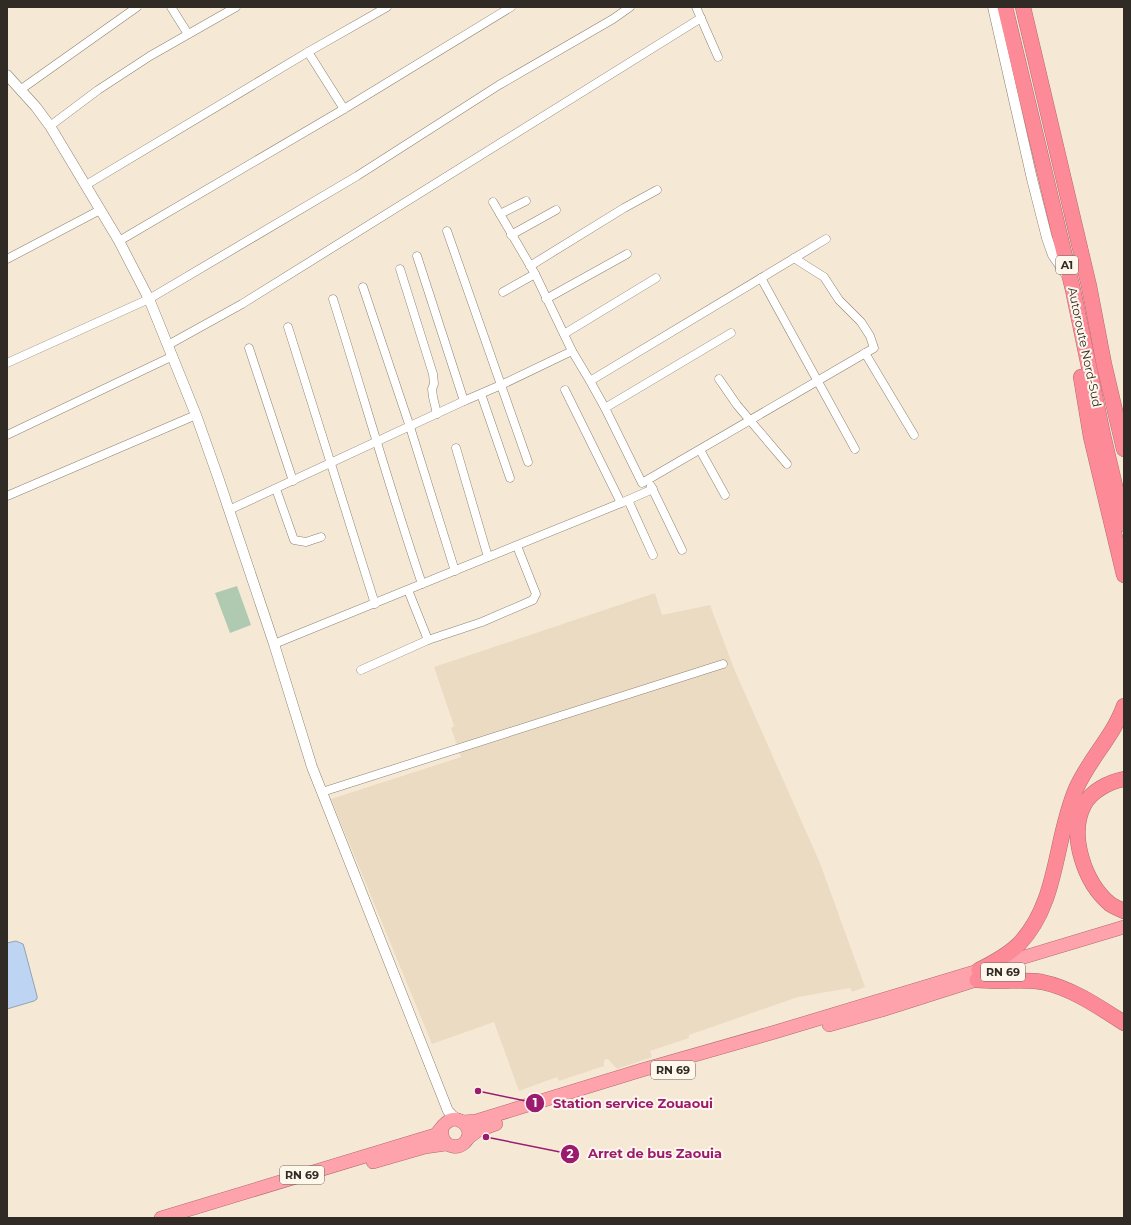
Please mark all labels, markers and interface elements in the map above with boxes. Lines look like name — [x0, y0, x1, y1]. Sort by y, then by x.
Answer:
road number: A1 — [1056, 256, 1078, 274]
street label: Autoroute Nord-Sud — [1065, 286, 1105, 408]
road number: RN 69 — [981, 963, 1025, 981]
road number: RN 69 — [651, 1061, 695, 1079]
callout: Station service Zouaoui — [525, 1090, 721, 1115]
text: 1 — [533, 1095, 537, 1110]
text: Station service Zouaoui — [553, 1095, 713, 1111]
callout: Arret de bus Zaouia — [560, 1141, 730, 1166]
text: Arret de bus Zaouia — [587, 1145, 722, 1161]
text: 2 — [566, 1146, 574, 1161]
road number: RN 69 — [280, 1166, 324, 1184]

